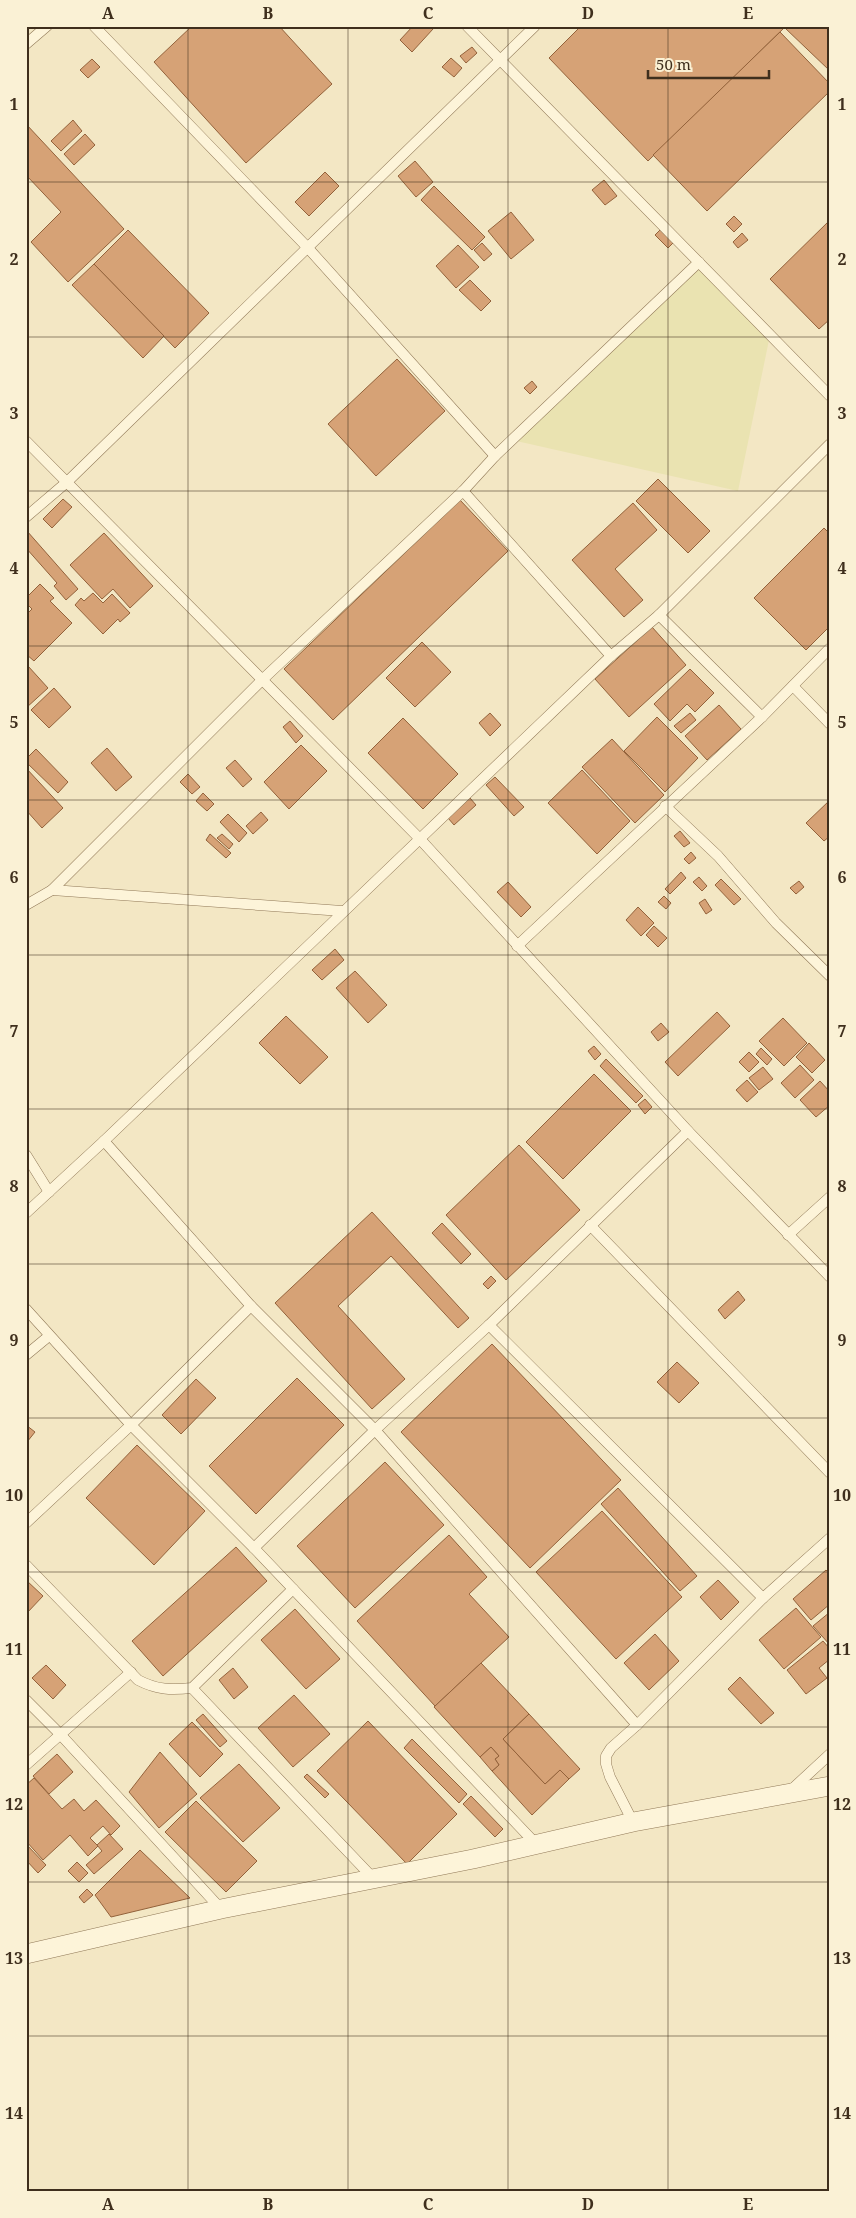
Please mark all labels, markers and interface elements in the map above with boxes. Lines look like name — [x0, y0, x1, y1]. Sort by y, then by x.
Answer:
text: A — [102, 2, 115, 24]
text: B — [263, 2, 274, 24]
text: C — [423, 2, 434, 24]
text: D — [582, 2, 594, 24]
text: E — [743, 2, 753, 24]
scale bar — [648, 48, 770, 80]
text: 50 m — [656, 54, 691, 74]
text: 1 — [9, 93, 19, 115]
text: 1 — [837, 93, 847, 115]
text: 2 — [9, 248, 19, 270]
text: 2 — [837, 248, 847, 270]
text: 3 — [9, 402, 19, 424]
text: 3 — [837, 402, 847, 424]
text: 4 — [9, 557, 19, 579]
text: 4 — [837, 557, 847, 579]
text: 5 — [9, 711, 19, 733]
text: 5 — [837, 711, 847, 733]
text: 6 — [9, 866, 19, 888]
text: 6 — [837, 866, 847, 888]
text: 7 — [9, 1020, 19, 1042]
text: 7 — [837, 1020, 847, 1042]
text: 8 — [9, 1175, 19, 1197]
text: 8 — [837, 1175, 847, 1197]
text: 9 — [9, 1329, 19, 1351]
text: 9 — [837, 1329, 847, 1351]
text: 10 — [5, 1484, 23, 1506]
text: 10 — [833, 1484, 851, 1506]
text: 11 — [5, 1638, 23, 1660]
text: 11 — [833, 1638, 851, 1660]
text: 12 — [5, 1793, 23, 1815]
text: 12 — [833, 1793, 851, 1815]
text: 13 — [5, 1947, 23, 1969]
text: 13 — [833, 1947, 851, 1969]
text: 14 — [5, 2102, 23, 2124]
text: 14 — [833, 2102, 851, 2124]
text: A — [102, 2193, 115, 2215]
text: B — [263, 2193, 274, 2215]
text: C — [423, 2193, 434, 2215]
text: D — [582, 2193, 594, 2215]
text: E — [743, 2193, 753, 2215]

